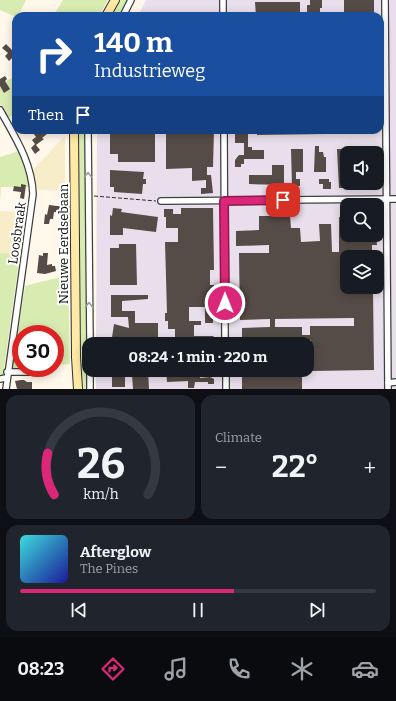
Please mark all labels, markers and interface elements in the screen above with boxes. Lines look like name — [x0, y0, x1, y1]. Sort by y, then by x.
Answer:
text: 140 m — [94, 26, 173, 59]
icon: right — [28, 28, 80, 80]
text: Industrieweg — [94, 60, 205, 82]
icon: arrive — [72, 104, 94, 126]
text: Then — [28, 106, 64, 124]
map controls — [340, 146, 384, 294]
button: sound — [340, 146, 384, 190]
one-way arrow — [84, 172, 92, 178]
street label: Nieuwe Eerdsebaan — [56, 183, 71, 304]
pin — [266, 183, 300, 217]
icon: arrive — [272, 189, 294, 211]
button: search — [340, 198, 384, 242]
street label: Loosbraak — [5, 200, 29, 265]
button: layers — [340, 250, 384, 294]
position arrow — [204, 282, 246, 324]
one-way arrow — [85, 302, 93, 308]
speed limit sign: 30 — [12, 325, 64, 377]
text: 08:24 · 1 min · 220 m — [129, 348, 267, 366]
text: Climate — [215, 430, 262, 445]
text: 26 — [77, 439, 124, 489]
text: 22° — [272, 449, 319, 485]
text: − — [215, 454, 227, 481]
text: + — [363, 454, 376, 481]
text: km/h — [83, 486, 118, 503]
text: Afterglow — [80, 543, 151, 561]
text: The Pines — [80, 561, 138, 576]
icon: previous — [68, 599, 90, 621]
icon: pause — [187, 599, 209, 621]
icon: next — [306, 599, 328, 621]
icon: directions — [99, 655, 127, 683]
icon: music — [162, 655, 190, 683]
icon: phone — [225, 655, 253, 683]
icon: climate — [288, 655, 316, 683]
icon: car — [351, 655, 379, 683]
text: 08:23 — [17, 658, 64, 680]

